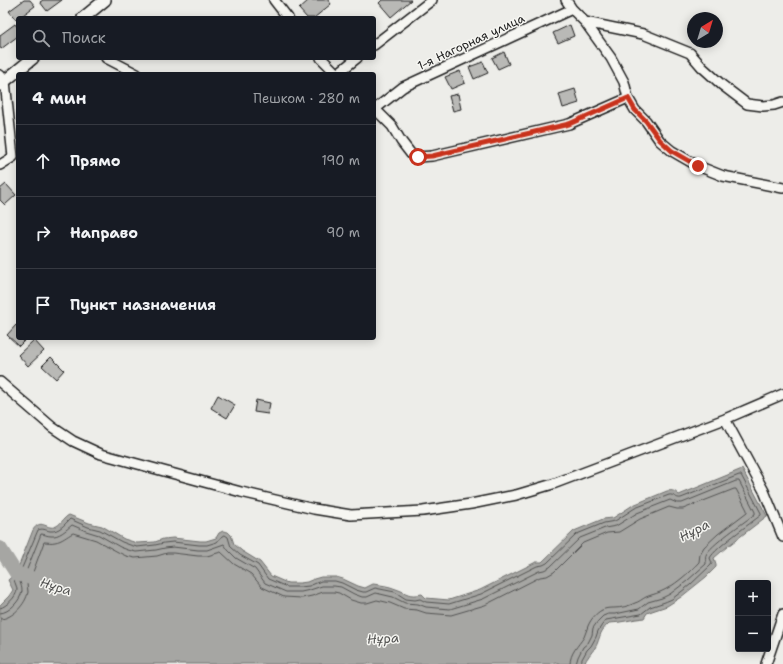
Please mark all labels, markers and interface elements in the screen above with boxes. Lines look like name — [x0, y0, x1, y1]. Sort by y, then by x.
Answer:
street label: 1-я Нагорная улица — [415, 10, 528, 74]
north arrow — [687, 12, 723, 48]
search box — [16, 16, 376, 60]
icon: search — [30, 27, 52, 49]
text: Поиск — [62, 28, 106, 48]
text: 4 мин — [32, 87, 87, 109]
text: Пешком · 280 m — [253, 90, 360, 107]
route start — [409, 148, 427, 166]
icon: ahead — [32, 150, 54, 172]
text: Прямо — [70, 151, 120, 171]
text: 190 m — [321, 152, 360, 169]
route end — [689, 157, 707, 175]
icon: right — [32, 222, 54, 244]
text: Направо — [70, 223, 138, 243]
text: 90 m — [326, 224, 360, 241]
icon: arrive — [32, 294, 54, 316]
text: Пункт назначения — [70, 295, 216, 315]
water label: Нұра — [676, 516, 712, 545]
water label: Нұра — [38, 574, 74, 599]
map controls — [735, 580, 771, 652]
button: + — [735, 580, 771, 616]
button: − — [735, 616, 771, 652]
water label: Нұра — [367, 629, 399, 648]

